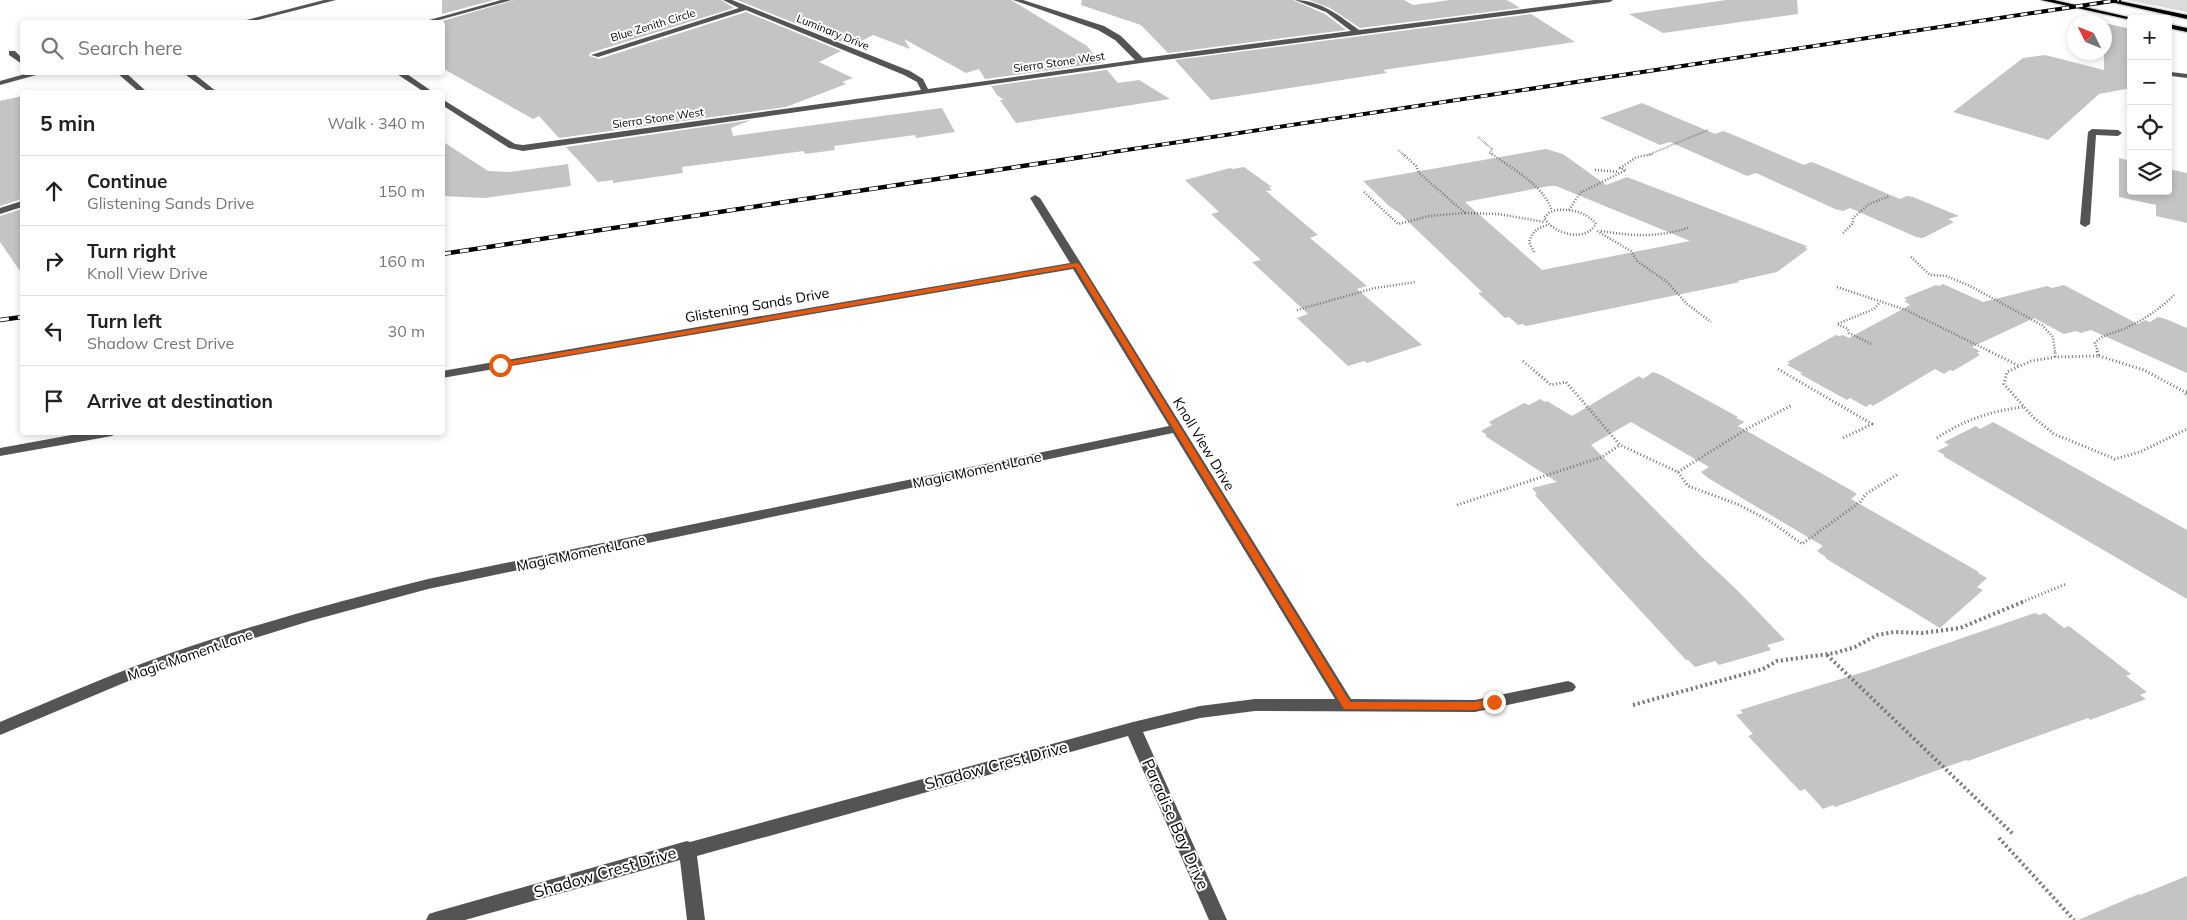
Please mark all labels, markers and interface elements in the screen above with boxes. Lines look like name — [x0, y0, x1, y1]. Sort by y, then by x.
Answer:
street label: Blue Zenith Circle — [609, 5, 697, 45]
street label: Luminary Drive — [795, 11, 871, 53]
north arrow — [2067, 15, 2112, 60]
map controls — [2127, 15, 2172, 195]
button: + — [2127, 15, 2172, 60]
search box — [20, 20, 445, 75]
icon: search — [38, 34, 66, 62]
text: Search here — [78, 36, 182, 60]
street label: Sierra Stone West — [1013, 49, 1106, 75]
button: − — [2127, 60, 2172, 105]
street label: Sierra Stone West — [612, 105, 705, 131]
button: locate — [2127, 105, 2172, 150]
text: 5 min — [40, 110, 95, 136]
text: Walk · 340 m — [327, 113, 425, 133]
button: layers — [2127, 150, 2172, 195]
text: Continue — [87, 169, 167, 193]
icon: ahead — [40, 177, 68, 205]
text: 150 m — [378, 181, 425, 201]
text: Glistening Sands Drive — [87, 193, 254, 213]
text: Turn right — [87, 239, 176, 263]
icon: right — [40, 247, 68, 275]
text: 160 m — [378, 251, 425, 271]
text: Knoll View Drive — [87, 263, 208, 283]
street label: Glistening Sands Drive — [683, 283, 831, 327]
text: Turn left — [87, 309, 162, 333]
icon: left — [40, 317, 68, 345]
text: 30 m — [388, 321, 425, 341]
text: Shadow Crest Drive — [87, 333, 234, 353]
route start — [489, 354, 512, 377]
icon: arrive — [40, 387, 68, 415]
text: Arrive at destination — [87, 389, 273, 413]
street label: Knoll View Drive — [1169, 394, 1239, 494]
street label: Magic Moment Lane — [911, 448, 1043, 492]
street label: Magic Moment Lane — [515, 531, 647, 575]
street label: Magic Moment Lane — [125, 625, 255, 685]
route end — [1483, 691, 1506, 714]
street label: Shadow Crest Drive — [922, 736, 1070, 794]
street label: Paradise Bay Drive — [1138, 756, 1214, 892]
street label: Shadow Crest Drive — [531, 842, 679, 902]

